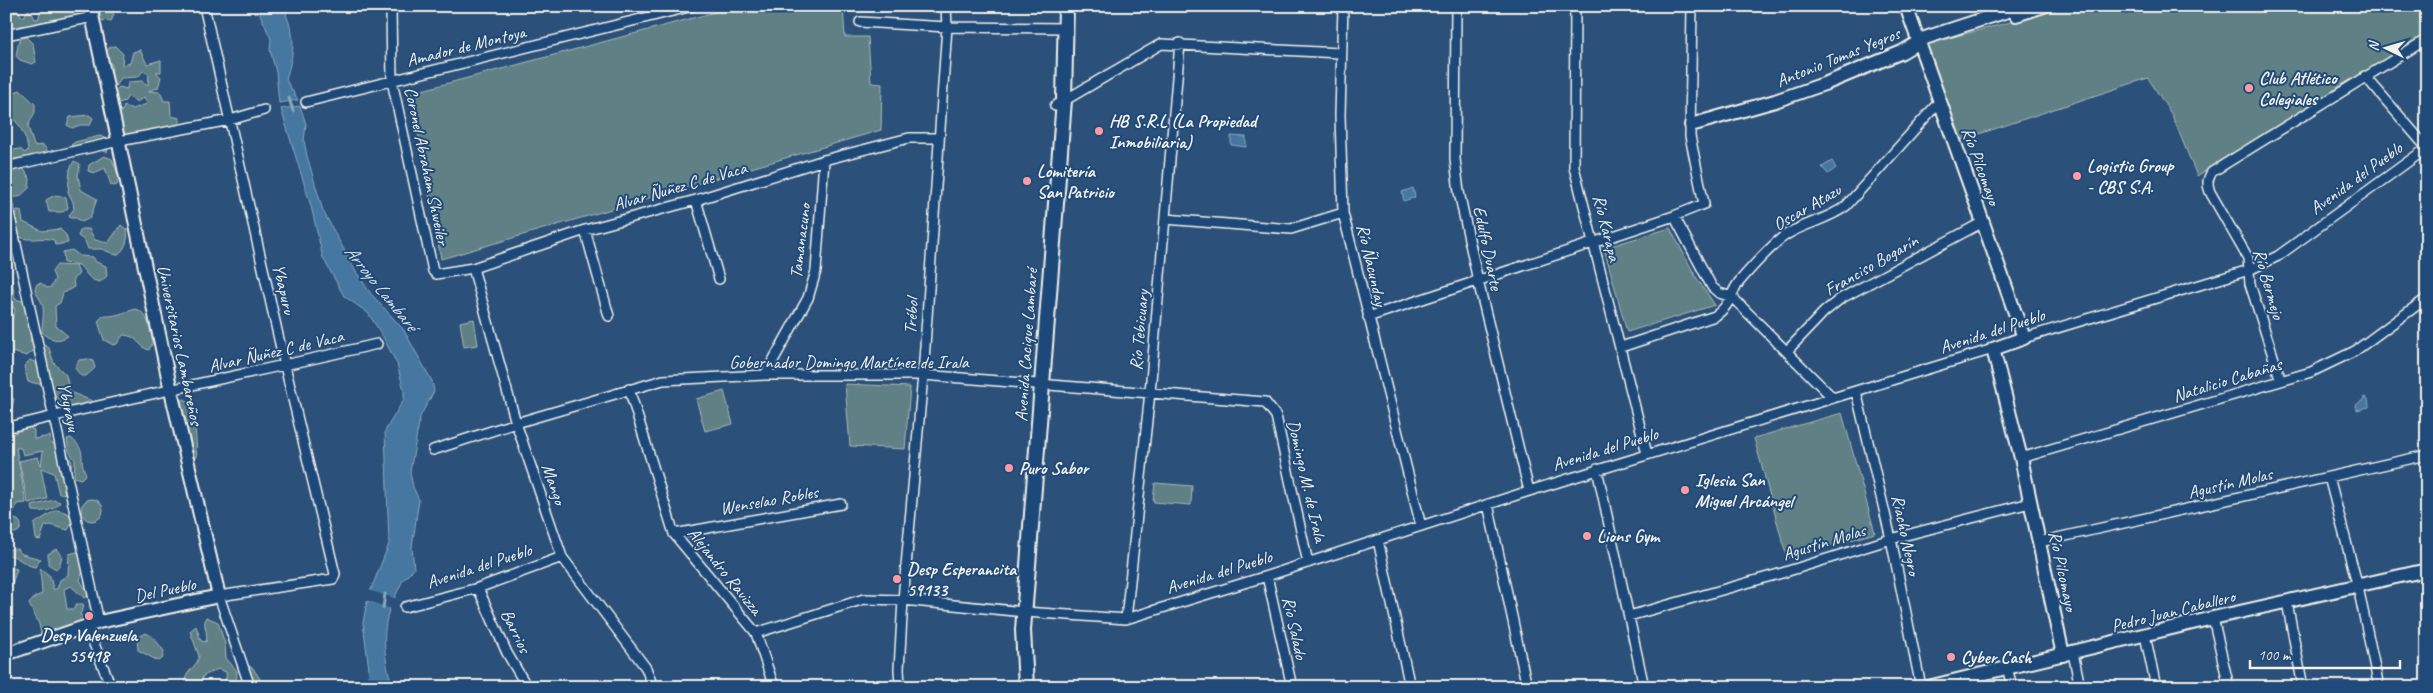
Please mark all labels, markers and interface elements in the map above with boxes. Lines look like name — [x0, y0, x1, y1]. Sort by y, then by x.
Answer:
street label: Amador de Montoya — [404, 20, 529, 71]
street label: Antonio Tomas Yegros — [1773, 21, 1905, 92]
north arrow — [2360, 22, 2410, 72]
text: N — [2365, 40, 2383, 52]
place label: Club Atlético Colegiales — [2259, 67, 2338, 110]
marker: Club Atlético Colegiales — [2243, 82, 2255, 94]
street label: Coronel Abraham Shweiler — [400, 85, 455, 248]
place label: HB S.R.L (La Propiedad Inmobiliaria) — [1109, 110, 1259, 153]
street label: Río Pilcomayo — [1957, 124, 2006, 209]
marker: HB S.R.L (La Propiedad Inmobiliaria) — [1093, 125, 1105, 137]
street label: Avenida del Pueblo — [2305, 136, 2408, 219]
place label: Logistic Group - CBS S.A. — [2087, 155, 2175, 198]
street label: Alvar Ñuñez C de Vaca — [611, 156, 750, 216]
place label: Lomitería San Patricio — [1037, 160, 1115, 203]
marker: Logistic Group - CBS S.A. — [2071, 170, 2083, 182]
marker: Lomitería San Patricio — [1021, 175, 1033, 187]
street label: Oscar Atazu — [1769, 178, 1846, 235]
street label: Río Karapa — [1588, 192, 1626, 265]
street label: Tamanacuno — [785, 201, 816, 280]
street label: Edulfo Duarte — [1468, 204, 1508, 293]
street label: Río Ñacunday — [1352, 222, 1393, 310]
street label: Franciso Bogarín — [1820, 229, 1923, 301]
water label: Arroyo Lambaré — [339, 240, 427, 340]
street label: Río Bermejo — [2248, 246, 2290, 323]
street label: Ybapuru — [268, 262, 301, 318]
street label: Universitarios Lambareños — [152, 263, 208, 429]
street label: Avenida Cacique Lambaré — [1010, 265, 1043, 422]
street label: Río Tebicuary — [1125, 287, 1154, 371]
street label: Trébol — [899, 294, 923, 335]
street label: Avenida del Pueblo — [1937, 303, 2049, 358]
street label: Alvar Ñuñez C de Vaca — [206, 325, 347, 377]
street label: Gobernador Domingo Martínez de Irala — [729, 351, 970, 373]
street label: Natalicio Cabañas — [2170, 352, 2286, 407]
street label: Ybyrayu — [53, 380, 85, 435]
street label: Domingo M. de Irala — [1282, 418, 1332, 546]
street label: Avenida del Pueblo — [1550, 422, 1662, 475]
place label: Puro Sabor — [1019, 457, 1091, 479]
street label: Mango — [537, 461, 572, 509]
marker: Puro Sabor — [1003, 462, 1015, 474]
street label: Agustín Molas — [2186, 462, 2276, 503]
place label: Iglesia San Miguel Arcángel — [1695, 469, 1797, 512]
street label: Wenselao Robles — [718, 480, 821, 519]
marker: Iglesia San Miguel Arcángel — [1679, 484, 1691, 496]
street label: Riacho Negro — [1887, 493, 1926, 579]
street label: Agustín Molas — [1780, 518, 1870, 565]
street label: Alejandro Ravizza — [683, 523, 768, 621]
place label: Lions Gym — [1597, 525, 1661, 547]
street label: Río Pilcomayo — [2044, 529, 2083, 615]
marker: Lions Gym — [1581, 530, 1593, 542]
street label: Avenida del Pueblo — [424, 538, 536, 593]
street label: Avenida del Pueblo — [1164, 545, 1276, 598]
place label: Desp Esperancita 59133 — [907, 558, 1018, 601]
street label: Del Pueblo — [132, 572, 199, 607]
marker: Desp Esperancita 59133 — [891, 573, 903, 585]
street label: Pedro Juan Caballero — [2109, 585, 2239, 637]
street label: Río Salado — [1278, 595, 1313, 663]
street label: Barrios — [496, 605, 537, 658]
marker: Desp Valenzuela 55418 — [83, 610, 95, 622]
place label: Desp Valenzuela 55418 — [41, 624, 139, 667]
scale bar — [2250, 638, 2400, 670]
place label: Cyber Cash — [1961, 646, 2032, 668]
text: 100 m — [2258, 646, 2292, 665]
marker: Cyber Cash — [1945, 651, 1957, 663]

